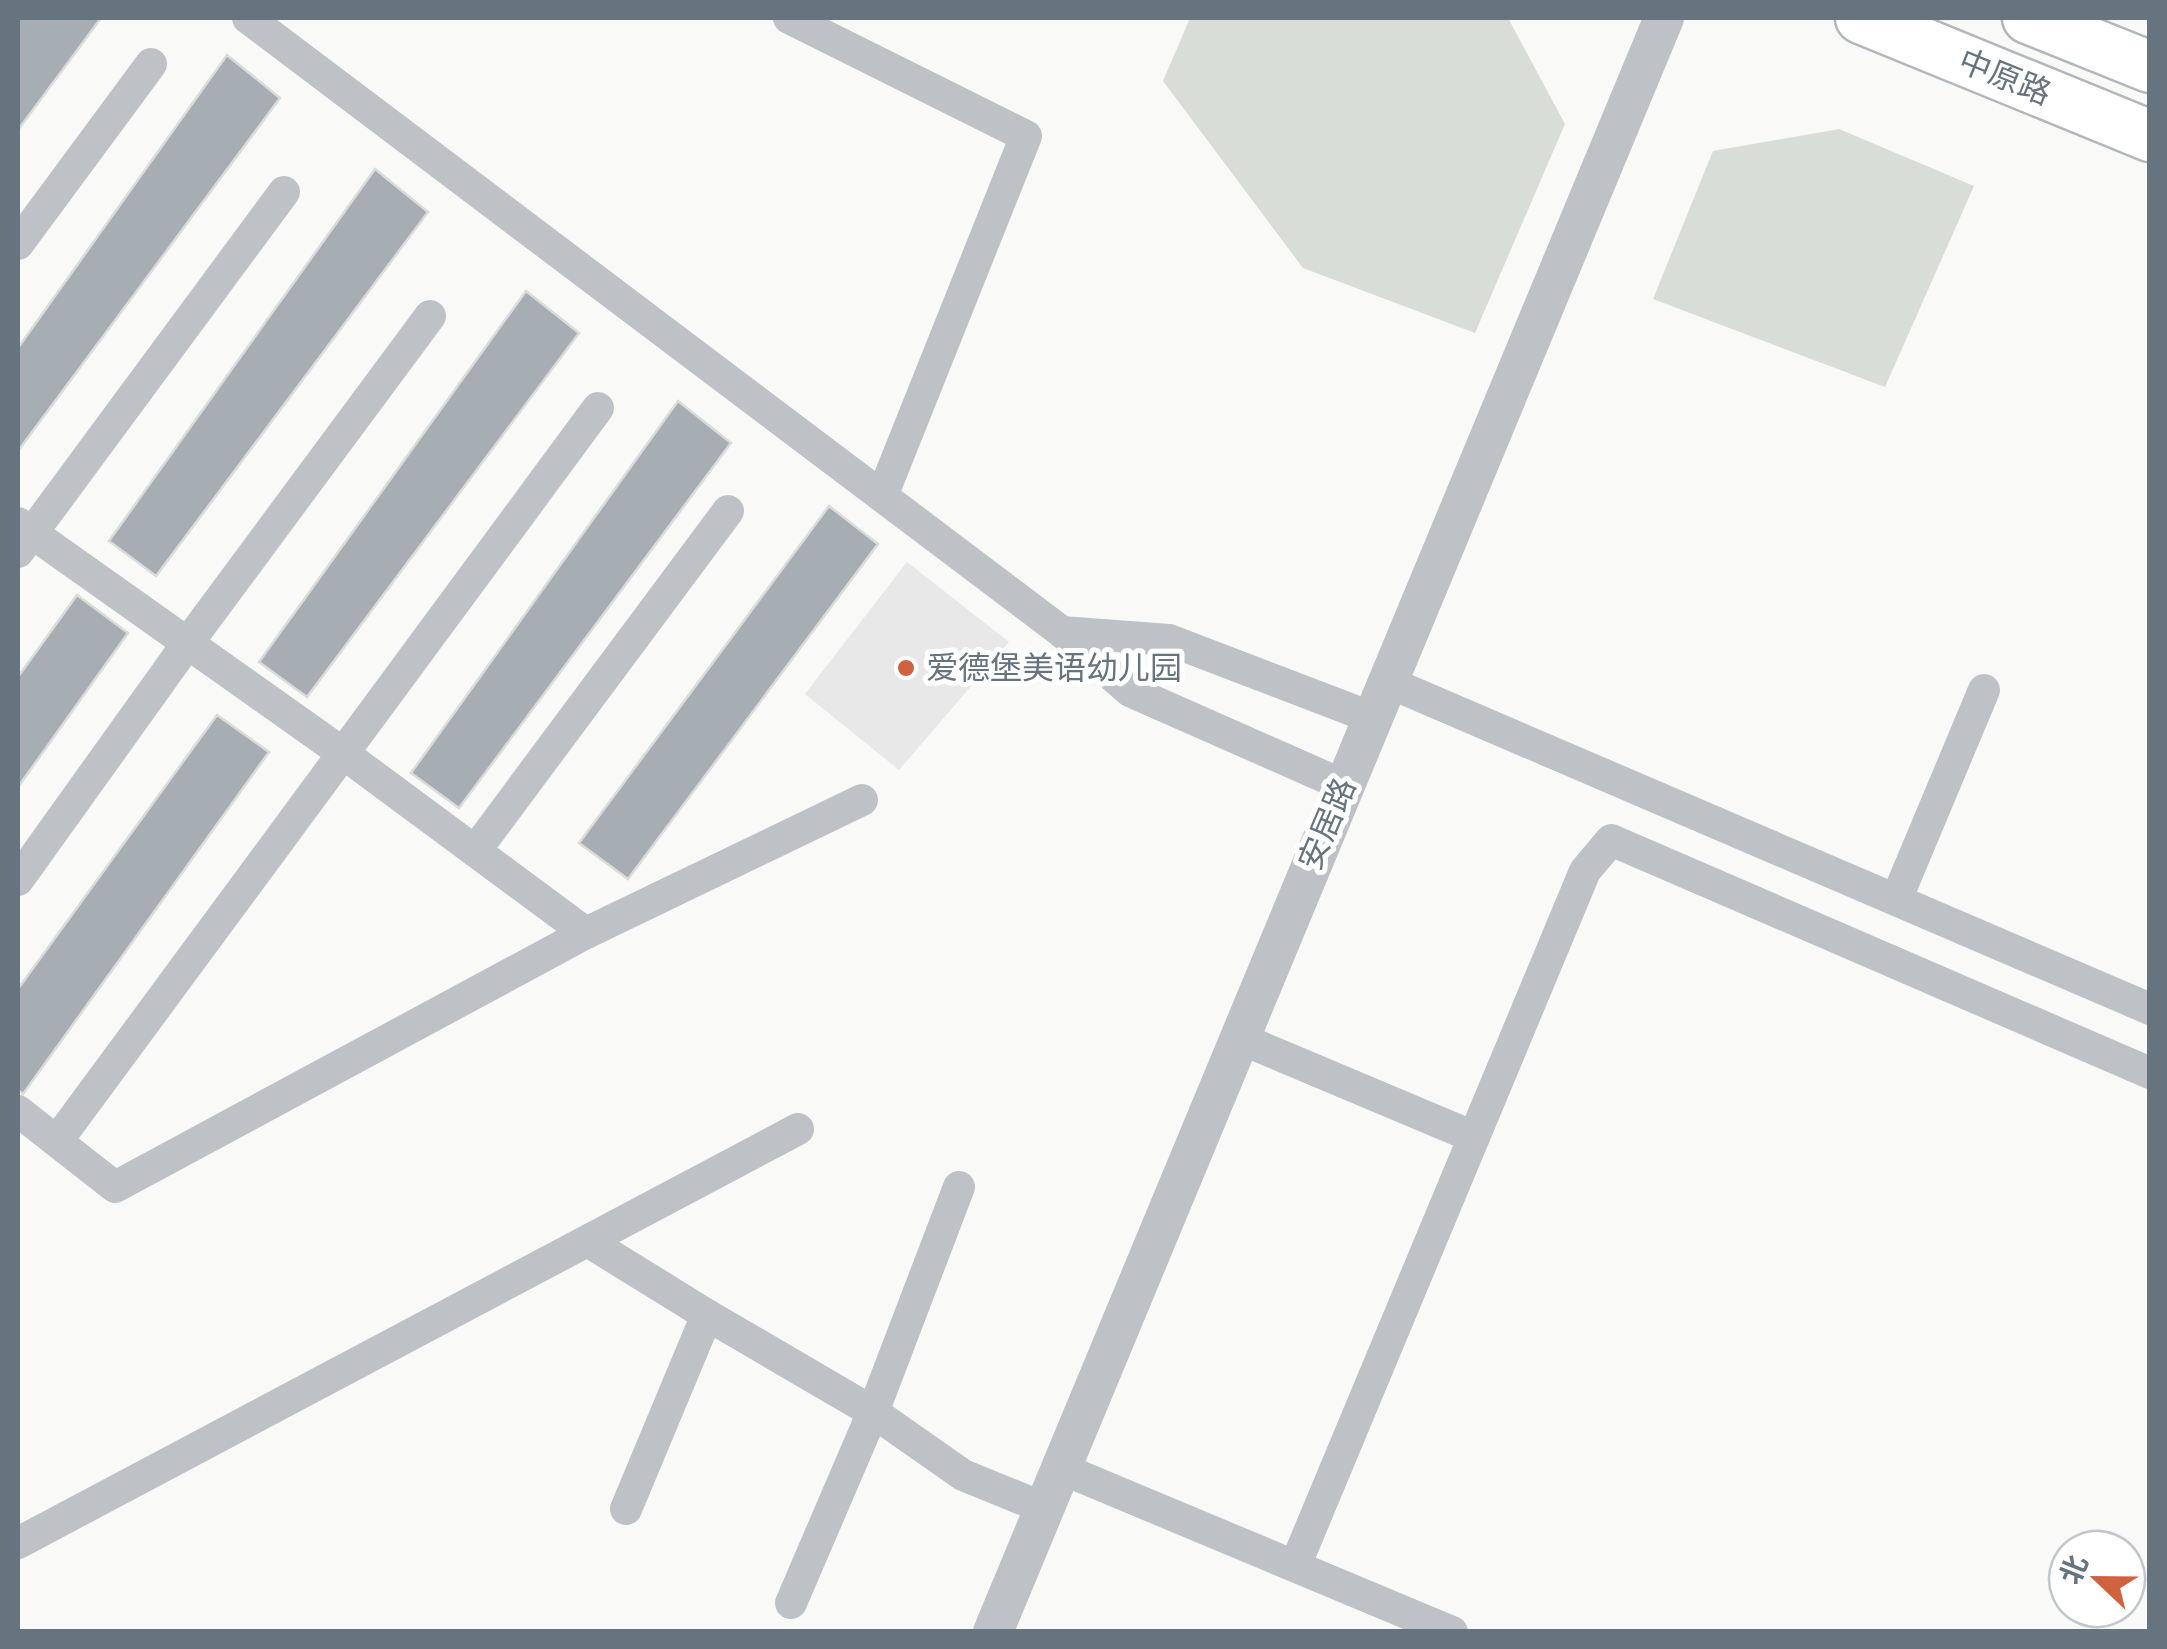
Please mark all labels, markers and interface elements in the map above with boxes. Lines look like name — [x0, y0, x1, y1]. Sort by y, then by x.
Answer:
street label: 中原路 — [1953, 40, 2057, 113]
place label: 爱德堡美语幼儿园 — [926, 648, 1182, 687]
marker: 爱德堡美语幼儿园 — [895, 657, 917, 679]
street label: 安居路 — [1290, 772, 1363, 876]
north arrow — [2047, 1529, 2147, 1629]
text: 北 — [2053, 1550, 2095, 1589]

